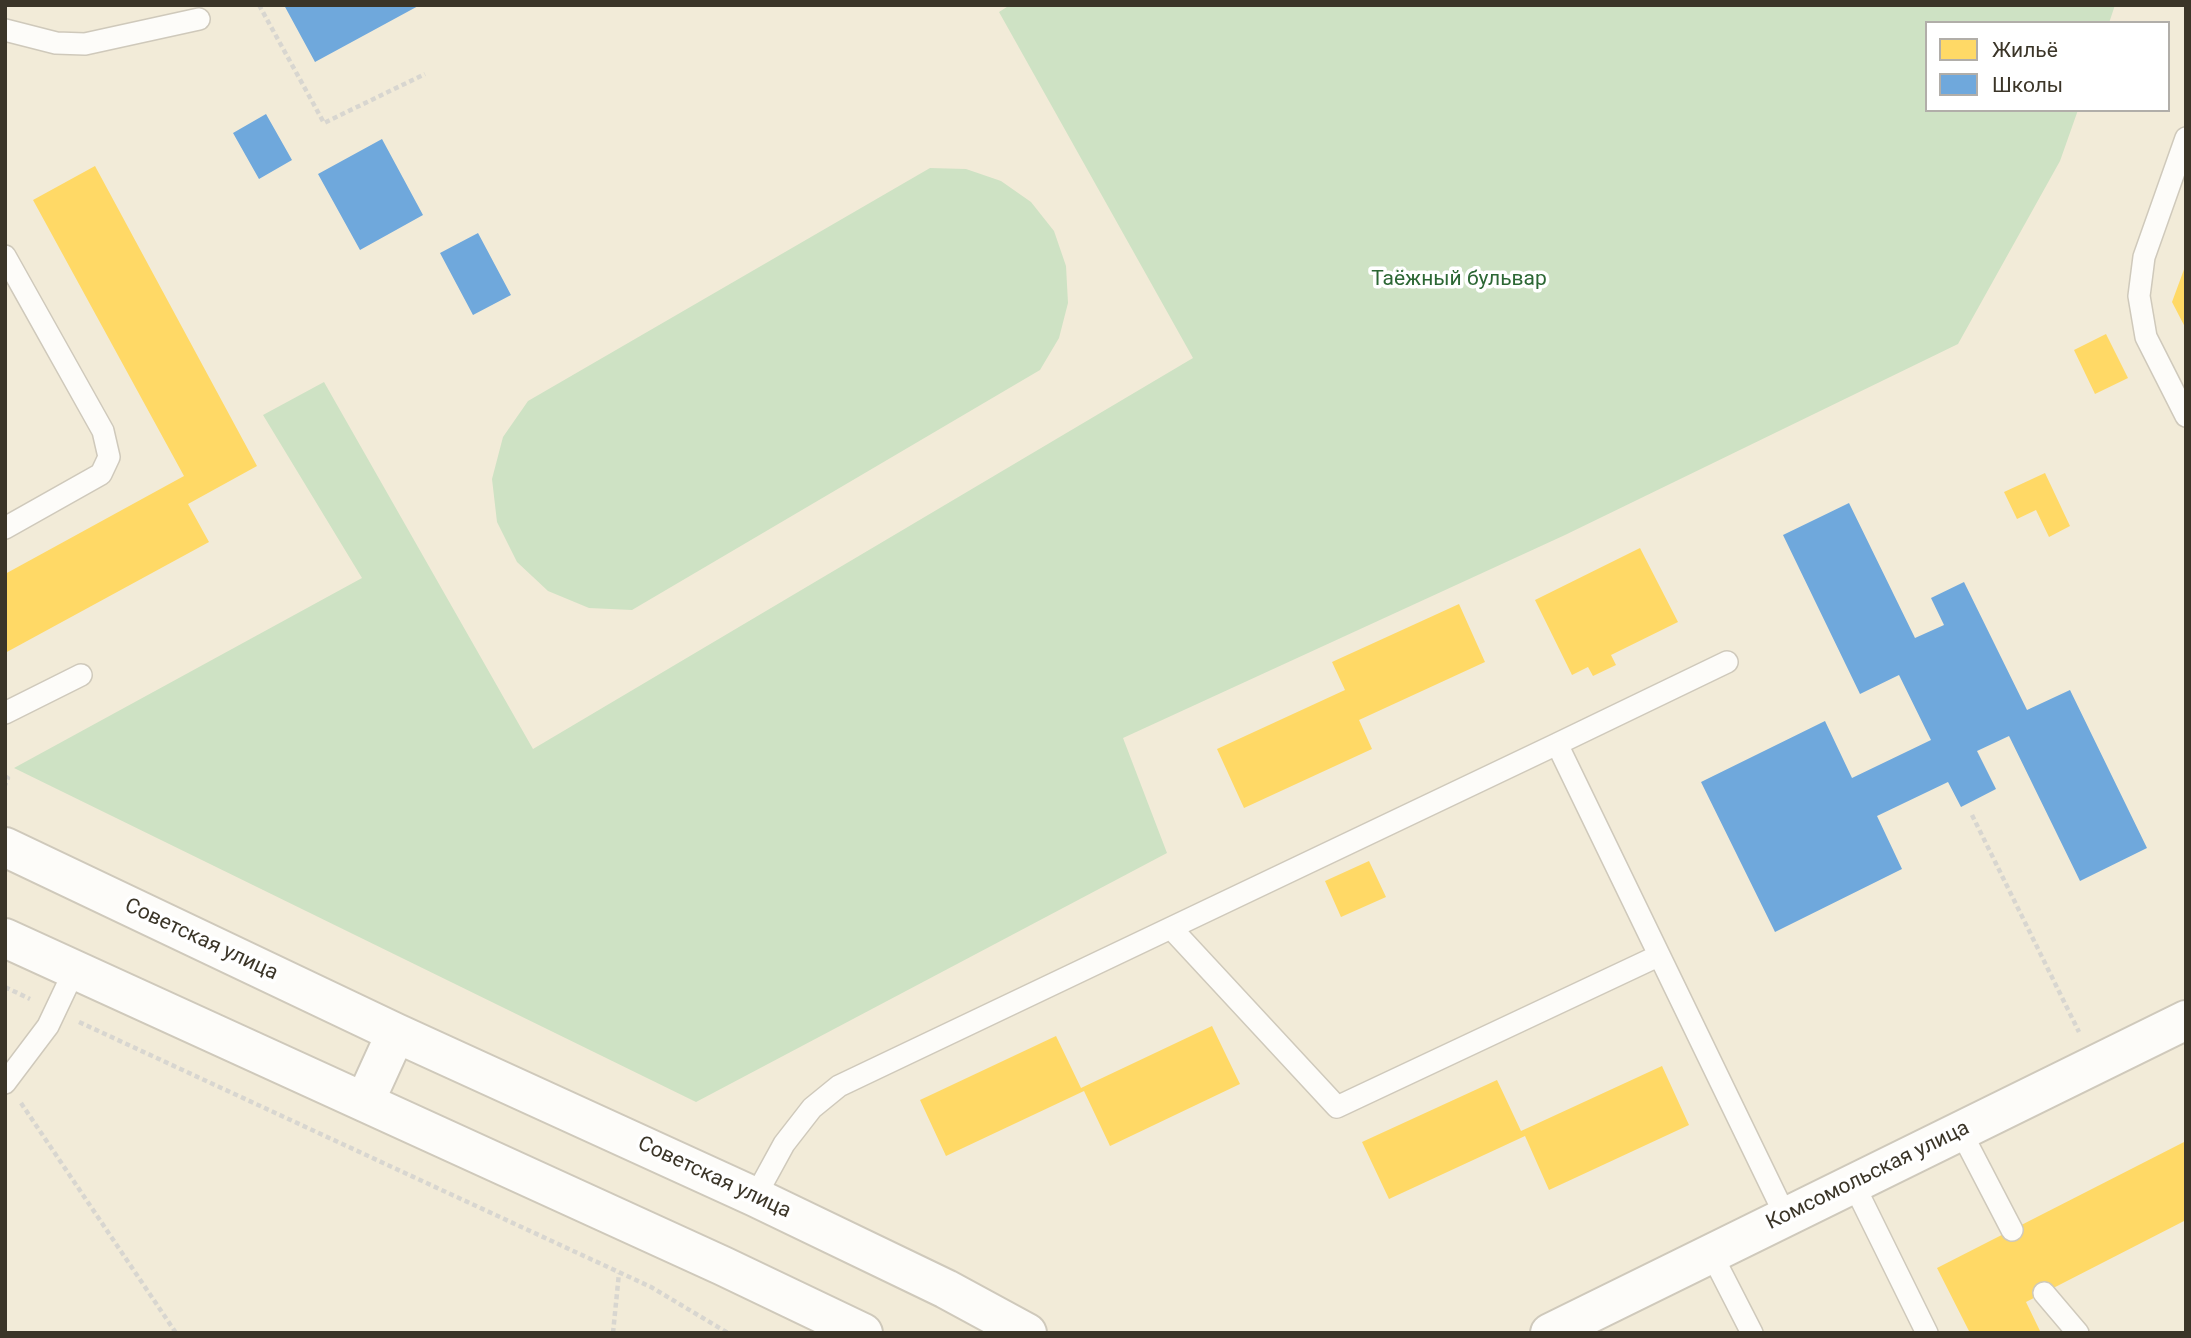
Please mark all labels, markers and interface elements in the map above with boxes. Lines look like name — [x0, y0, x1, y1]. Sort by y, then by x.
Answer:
legend — [1925, 21, 2170, 112]
text: Жильё — [1992, 38, 2058, 62]
text: Школы — [1992, 73, 2063, 97]
park label: Таёжный бульвар — [1371, 267, 1547, 293]
street label: Советская улица — [120, 893, 282, 987]
street label: Комсомольская улица — [1762, 1116, 1974, 1236]
street label: Советская улица — [633, 1131, 795, 1225]

